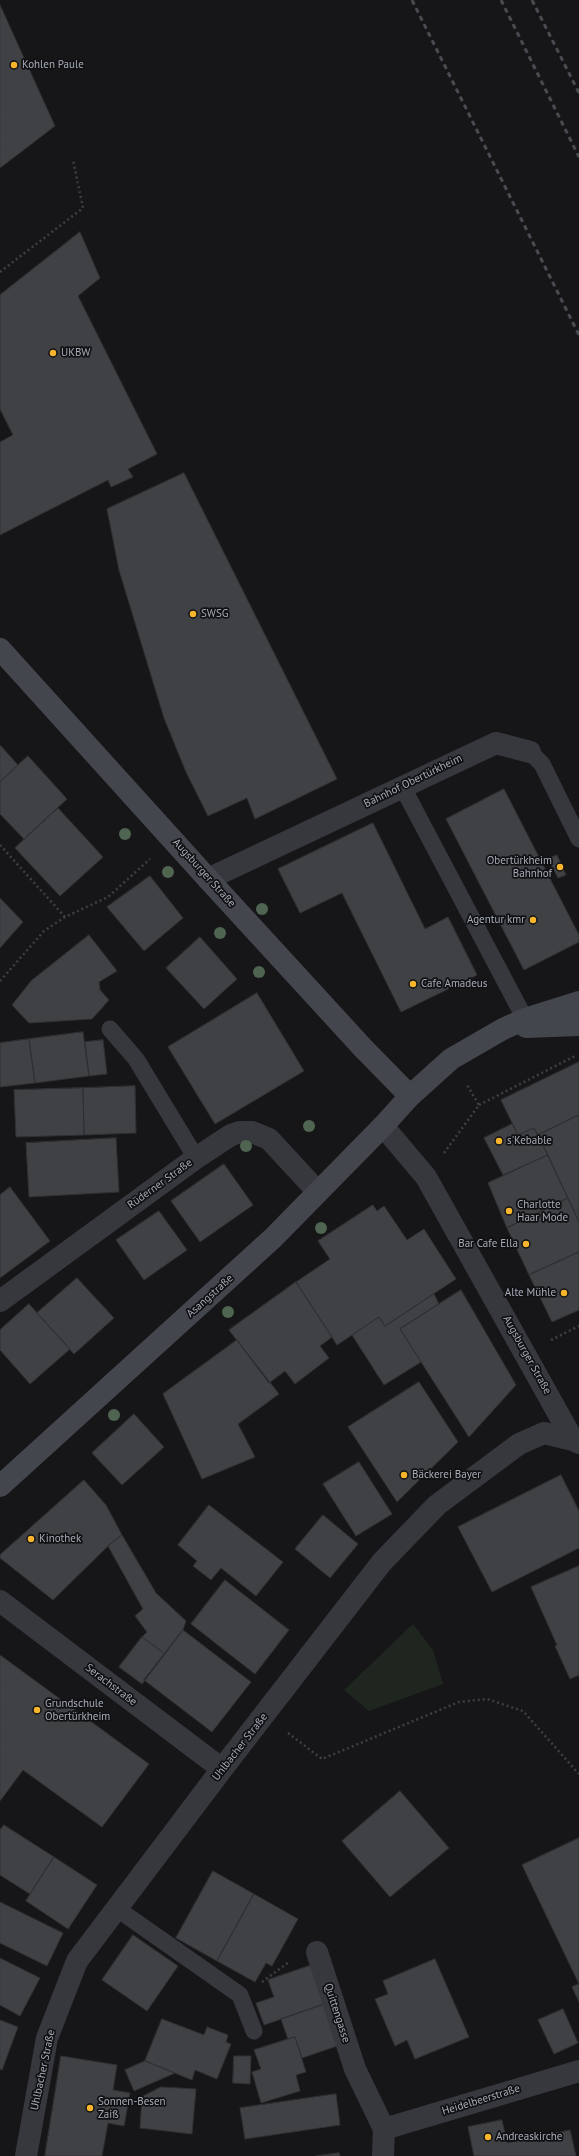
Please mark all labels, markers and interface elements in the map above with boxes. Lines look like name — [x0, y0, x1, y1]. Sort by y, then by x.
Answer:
place label: Kohlen Paule — [22, 58, 84, 72]
marker: Kohlen Paule — [9, 60, 19, 70]
place label: UKBW — [61, 346, 90, 360]
marker: UKBW — [48, 348, 58, 358]
place label: SWSG — [201, 607, 229, 621]
marker: SWSG — [188, 609, 198, 619]
street label: Bahnhof Obertürkheim — [362, 752, 464, 810]
street label: Augsburger Straße — [170, 836, 238, 910]
place label: Obertürkheim Bahnhof — [487, 854, 552, 880]
marker: Obertürkheim Bahnhof — [555, 862, 565, 872]
place label: Agentur kmr — [467, 913, 525, 927]
marker: Agentur kmr — [528, 915, 538, 925]
place label: Cafe Amadeus — [421, 977, 487, 991]
marker: Cafe Amadeus — [408, 979, 418, 989]
place label: s'Kebable — [507, 1134, 552, 1148]
marker: s'Kebable — [494, 1136, 504, 1146]
street label: Rüderner Straße — [125, 1156, 195, 1212]
place label: Charlotte Haar Mode — [517, 1198, 568, 1224]
marker: Charlotte Haar Mode — [504, 1206, 514, 1216]
place label: Bar Cafe Ella — [458, 1237, 518, 1251]
marker: Bar Cafe Ella — [521, 1239, 531, 1249]
street label: Asangstraße — [184, 1272, 236, 1320]
place label: Alte Mühle — [505, 1286, 556, 1300]
marker: Alte Mühle — [559, 1288, 569, 1298]
street label: Augsburger Straße — [500, 1314, 554, 1396]
place label: Bäckerei Bayer — [412, 1468, 481, 1482]
marker: Bäckerei Bayer — [399, 1470, 409, 1480]
place label: Kinothek — [39, 1532, 81, 1546]
marker: Kinothek — [26, 1534, 36, 1544]
street label: Serachstraße — [83, 1661, 139, 1709]
place label: Grundschule Obertürkheim — [45, 1697, 110, 1723]
marker: Grundschule Obertürkheim — [32, 1705, 42, 1715]
street label: Uhlbacher Straße — [210, 1711, 270, 1783]
street label: Quittengasse — [321, 1982, 353, 2044]
street label: Uhlbacher Straße — [28, 2029, 58, 2111]
street label: Heidelbeerstraße — [440, 2082, 522, 2118]
place label: Sonnen-Besen Zaiß — [98, 2095, 166, 2121]
marker: Sonnen-Besen Zaiß — [85, 2103, 95, 2113]
place label: Andreaskirche — [496, 2130, 562, 2144]
marker: Andreaskirche — [483, 2132, 493, 2142]

